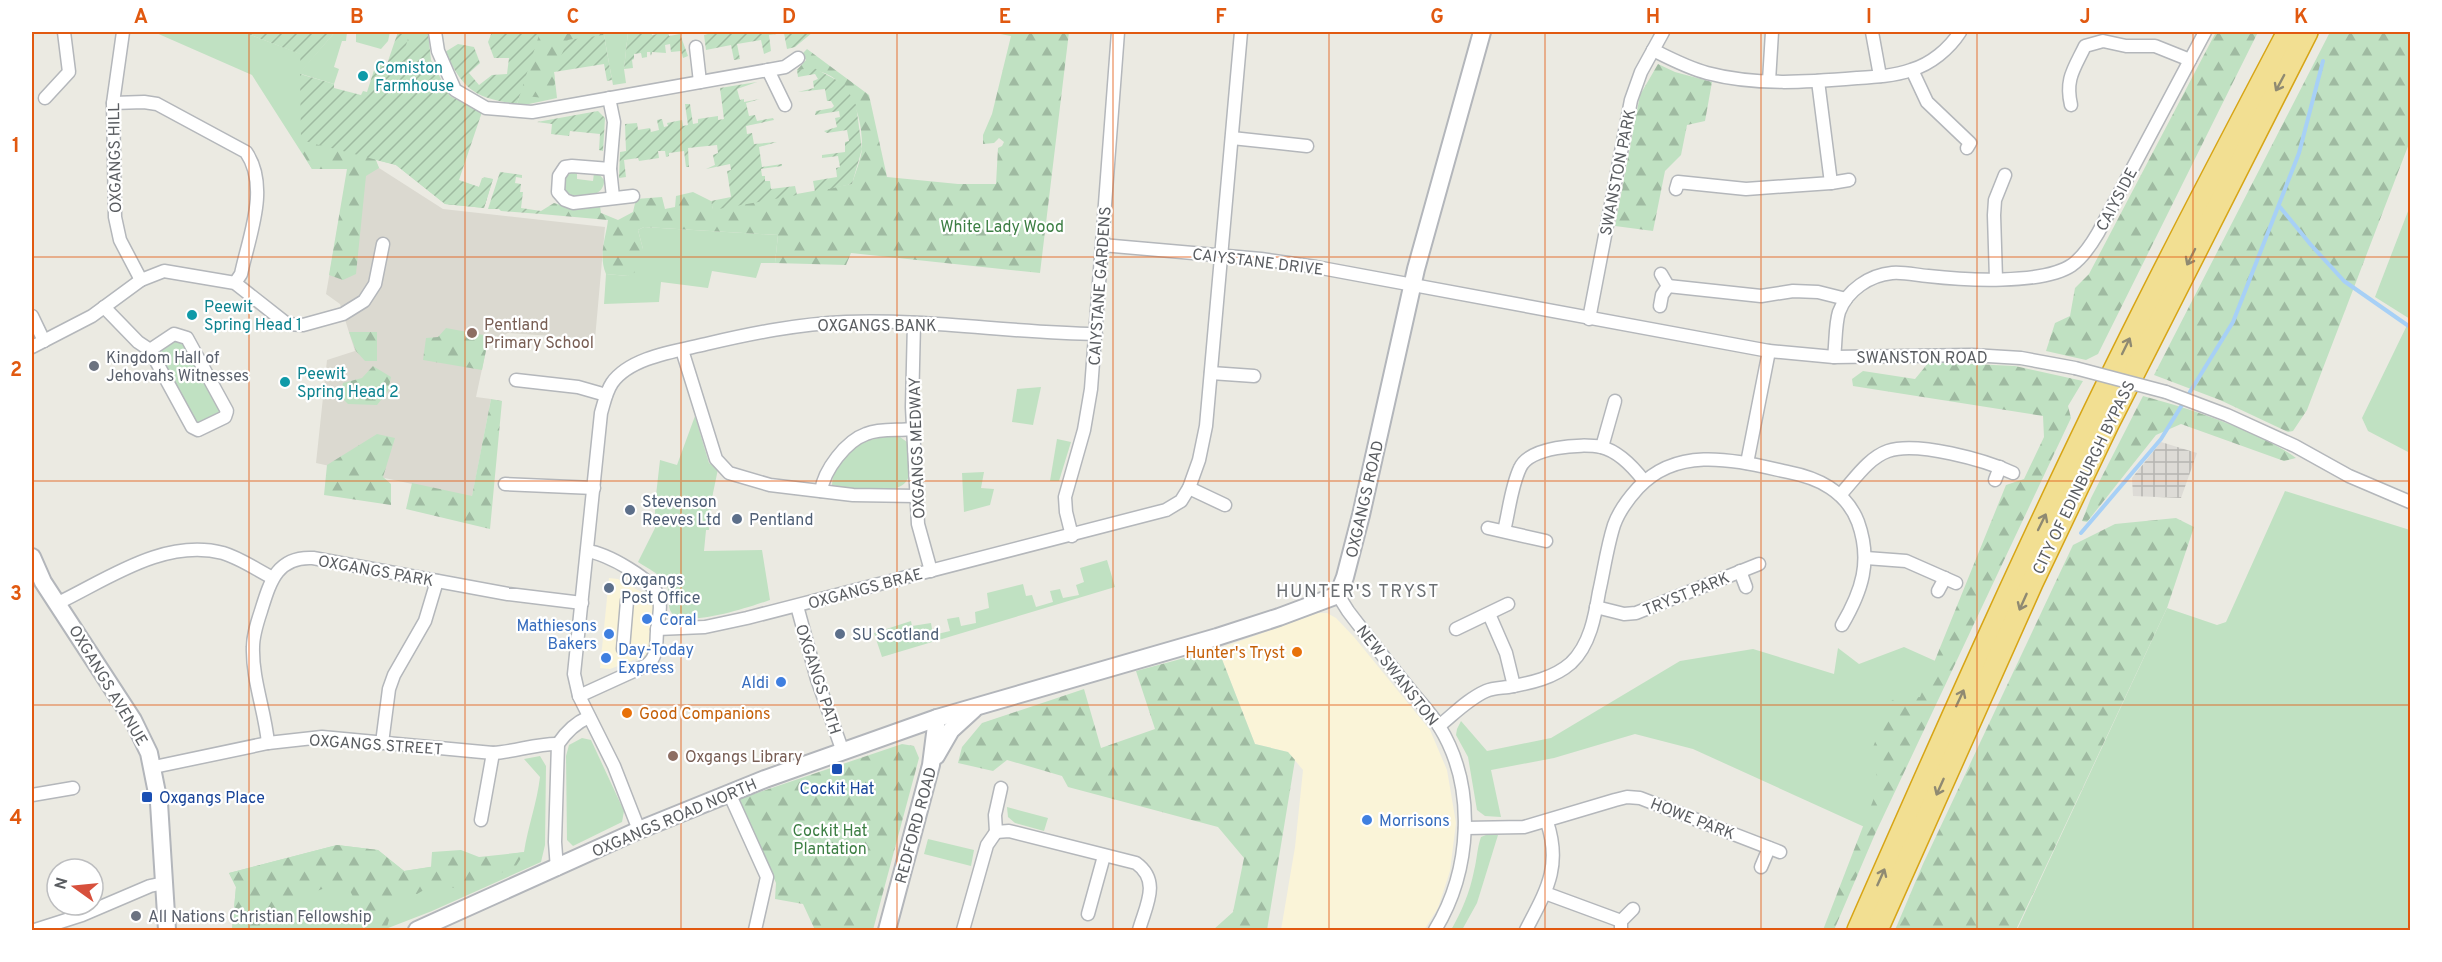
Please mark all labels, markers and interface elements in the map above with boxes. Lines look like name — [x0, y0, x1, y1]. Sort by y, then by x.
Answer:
text: A — [134, 5, 148, 31]
text: B — [350, 5, 364, 31]
text: C — [567, 5, 579, 31]
text: D — [782, 5, 796, 31]
text: E — [999, 5, 1011, 31]
text: F — [1215, 5, 1227, 31]
text: G — [1430, 5, 1444, 31]
text: H — [1646, 5, 1660, 31]
text: I — [1866, 5, 1872, 31]
text: J — [2079, 5, 2091, 31]
text: K — [2294, 5, 2308, 31]
place label: Comiston Farmhouse — [375, 59, 454, 97]
marker: Comiston Farmhouse — [356, 69, 370, 83]
one-way arrow — [2274, 74, 2285, 92]
street label: OXGANGS HILL — [105, 103, 127, 213]
street label: SWANSTON PARK — [1597, 107, 1641, 237]
text: 1 — [12, 134, 20, 160]
street label: CAIYSIDE — [2093, 165, 2143, 235]
street label: CAIYSTANE GARDENS — [1085, 206, 1117, 366]
park label: White Lady Wood — [940, 218, 1064, 238]
street label: CAIYSTANE DRIVE — [1191, 245, 1325, 281]
one-way arrow — [2185, 247, 2196, 265]
place label: Peewit Spring Head 1 — [204, 298, 302, 336]
marker: Peewit Spring Head 1 — [185, 308, 199, 322]
place label: Pentland Primary School — [484, 316, 594, 354]
street label: OXGANGS BANK — [817, 317, 937, 337]
marker: Pentland Primary School — [465, 326, 479, 340]
one-way arrow — [2121, 337, 2133, 355]
place label: Kingdom Hall of Jehovahs Witnesses — [106, 349, 249, 387]
street label: SWANSTON ROAD — [1856, 349, 1988, 369]
text: 2 — [10, 358, 22, 384]
marker: Kingdom Hall of Jehovahs Witnesses — [87, 359, 101, 373]
place label: Peewit Spring Head 2 — [297, 365, 399, 403]
marker: Peewit Spring Head 2 — [278, 375, 292, 389]
street label: OXGANGS MEDWAY — [906, 377, 930, 519]
street label: CITY OF EDINBURGH BYPASS — [2029, 378, 2140, 578]
street label: OXGANGS ROAD — [1343, 439, 1389, 560]
place label: Stevenson Reeves Ltd — [642, 493, 721, 531]
marker: Stevenson Reeves Ltd — [623, 503, 637, 517]
place label: Pentland — [749, 511, 813, 531]
marker: Pentland — [730, 512, 744, 526]
one-way arrow — [2036, 513, 2048, 531]
street label: OXGANGS PARK — [316, 552, 435, 592]
street label: OXGANGS BRAE — [806, 565, 925, 615]
street label: TRYST PARK — [1641, 568, 1733, 621]
place label: Oxgangs Post Office — [621, 571, 700, 609]
marker: Oxgangs Post Office — [602, 581, 616, 595]
district label: HUNTER'S TRYST — [1276, 581, 1440, 604]
text: 3 — [10, 582, 22, 608]
one-way arrow — [2017, 592, 2028, 611]
place label: Coral — [659, 611, 697, 631]
marker: Coral — [640, 612, 654, 626]
place label: Mathiesons Bakers — [516, 617, 597, 655]
street label: OXGANGS AVENUE — [63, 622, 151, 750]
street label: OXGANGS PATH — [790, 622, 844, 737]
street label: NEW SWANSTON — [1351, 622, 1442, 731]
place label: SU Scotland — [852, 626, 939, 646]
marker: Mathiesons Bakers — [602, 627, 616, 641]
marker: SU Scotland — [833, 627, 847, 641]
place label: Day-Today Express — [618, 641, 694, 679]
place label: Hunter's Tryst — [1185, 644, 1285, 664]
marker: Hunter's Tryst — [1290, 645, 1304, 659]
marker: Day-Today Express — [599, 651, 613, 665]
place label: Aldi — [741, 674, 769, 694]
marker: Aldi — [774, 675, 788, 689]
one-way arrow — [1955, 690, 1966, 708]
place label: Good Companions — [639, 705, 771, 725]
marker: Good Companions — [620, 706, 634, 720]
street label: OXGANGS STREET — [308, 731, 444, 761]
place label: Oxgangs Library — [685, 748, 803, 768]
marker: Oxgangs Library — [666, 749, 680, 763]
marker: Cockit Hat — [830, 762, 844, 776]
street label: REDFORD ROAD — [892, 765, 942, 886]
street label: OXGANGS ROAD NORTH — [589, 775, 760, 863]
one-way arrow — [1934, 777, 1945, 795]
place label: Cockit Hat — [800, 780, 874, 800]
place label: Oxgangs Place — [159, 789, 265, 809]
marker: Oxgangs Place — [140, 790, 154, 804]
street label: HOWE PARK — [1647, 795, 1737, 845]
text: 4 — [10, 806, 22, 832]
place label: Morrisons — [1379, 812, 1450, 832]
marker: Morrisons — [1360, 813, 1374, 827]
park label: Cockit Hat Plantation — [793, 822, 867, 860]
north arrow — [45, 857, 105, 917]
one-way arrow — [1877, 868, 1888, 886]
text: N — [51, 875, 74, 892]
place label: All Nations Christian Fellowship — [148, 908, 372, 928]
marker: All Nations Christian Fellowship — [129, 909, 143, 923]

